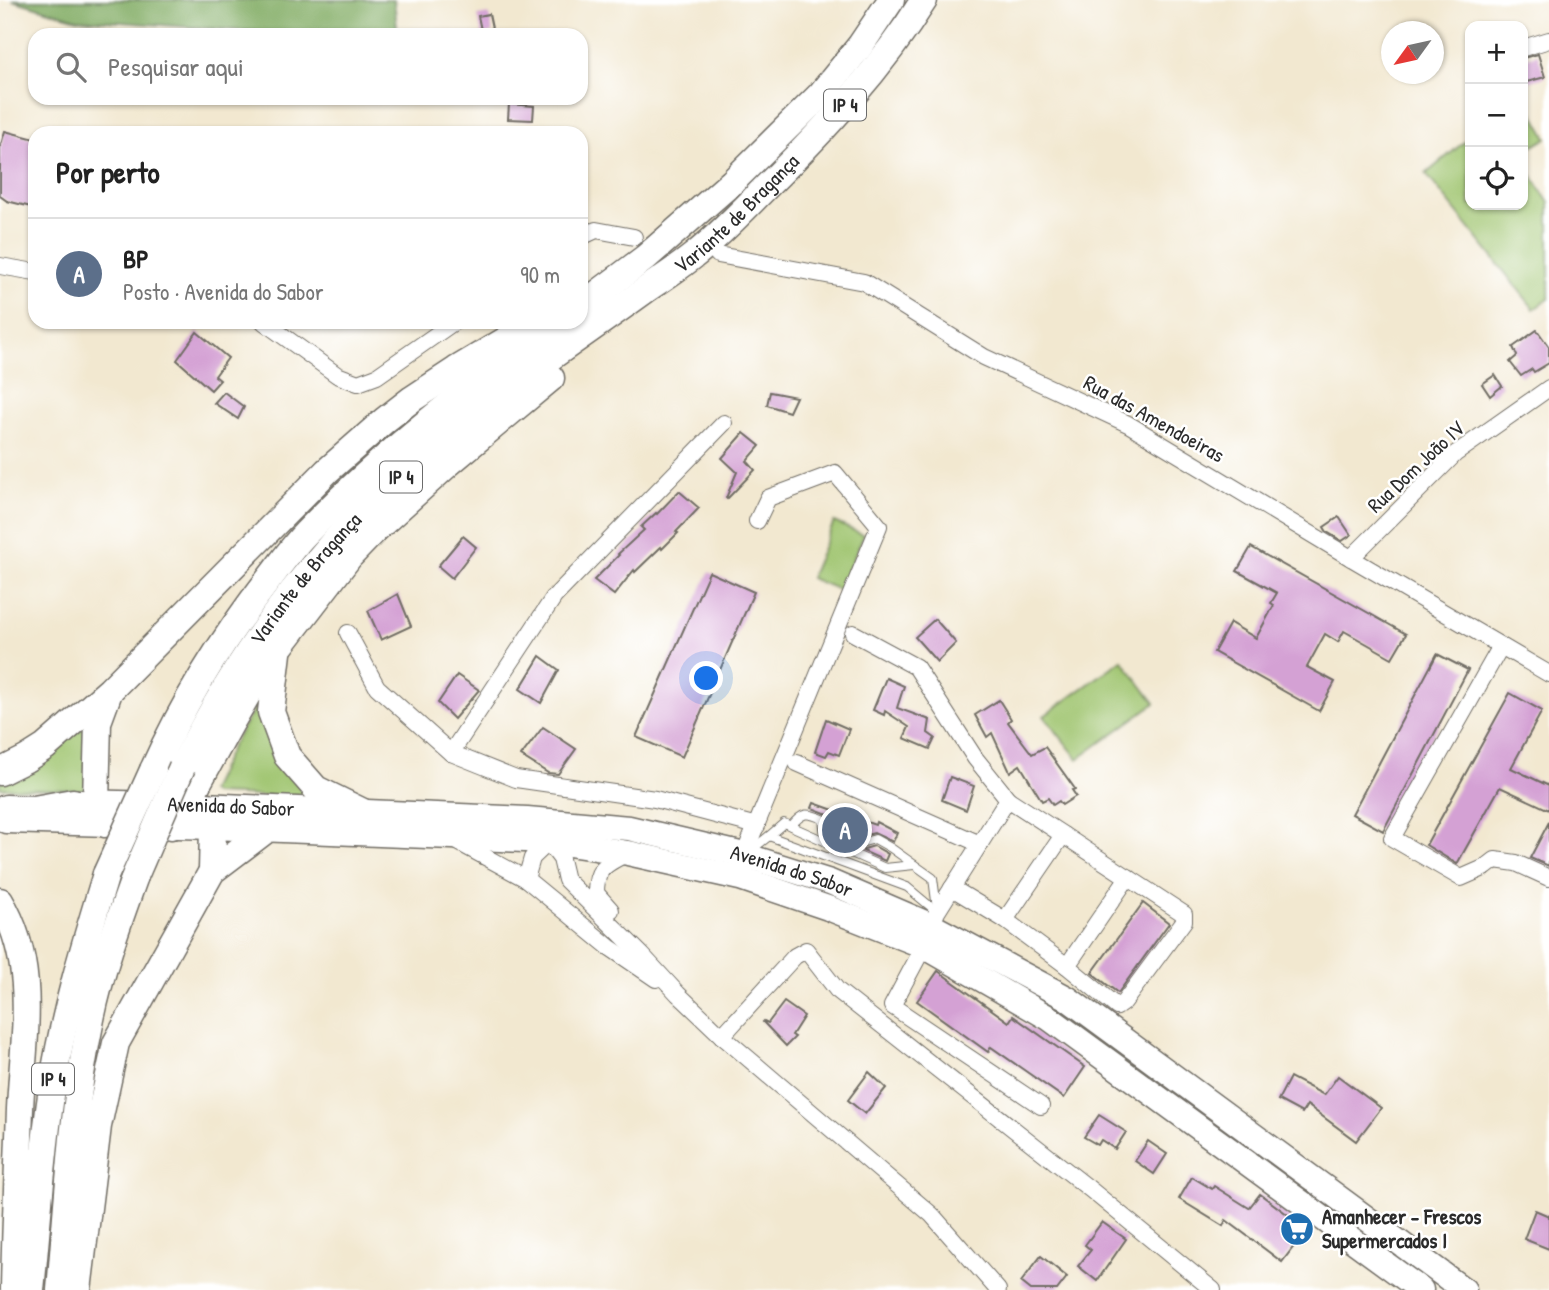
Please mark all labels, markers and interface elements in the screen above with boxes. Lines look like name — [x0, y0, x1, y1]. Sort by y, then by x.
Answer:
north arrow — [1381, 21, 1444, 84]
map controls — [1465, 21, 1528, 210]
button: + — [1465, 21, 1528, 84]
search box — [28, 28, 588, 105]
icon: search — [52, 48, 90, 86]
text: Pesquisar aqui — [108, 49, 244, 84]
button: − — [1465, 84, 1528, 147]
road number: IP 4 — [824, 90, 866, 120]
street label: Variante de Bragança — [668, 147, 805, 280]
button: locate — [1465, 147, 1528, 210]
text: Por perto — [56, 152, 160, 192]
text: BP — [123, 241, 149, 276]
text: A — [73, 259, 85, 290]
text: 90 m — [520, 259, 560, 290]
text: Posto · Avenida do Sabor — [123, 276, 324, 307]
street label: Rua das Amendoeiras — [1079, 368, 1230, 469]
street label: Rua Dom João IV — [1361, 414, 1471, 519]
road number: IP 4 — [380, 462, 422, 492]
street label: Variante de Bragança — [243, 506, 368, 650]
your location — [689, 661, 723, 695]
street label: Avenida do Sabor — [167, 789, 295, 823]
pin: A — [822, 804, 868, 856]
street label: Avenida do Sabor — [728, 837, 858, 904]
road number: IP 4 — [32, 1064, 74, 1094]
place label: Amanhecer - Frescos Supermercados I — [1322, 1202, 1481, 1256]
supermarket icon: Amanhecer - Frescos Supermercados I — [1278, 1210, 1316, 1248]

